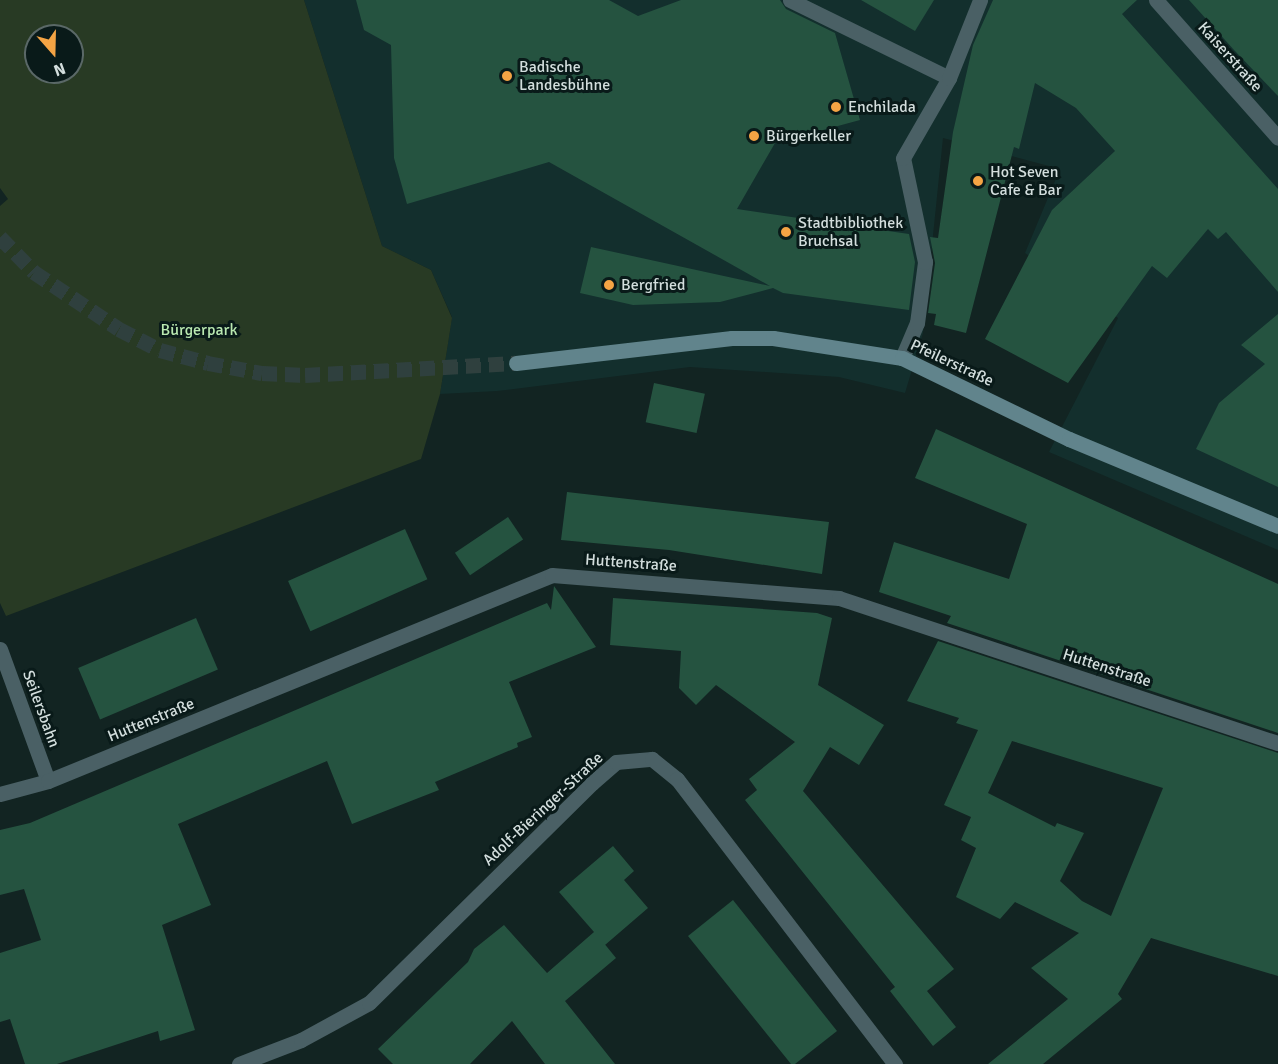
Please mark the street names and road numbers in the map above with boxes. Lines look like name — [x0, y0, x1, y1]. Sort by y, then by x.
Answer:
street label: Kaiserstraße — [1194, 18, 1266, 96]
street label: Pfeilerstraße — [907, 335, 997, 391]
street label: Huttenstraße — [585, 550, 677, 576]
street label: Huttenstraße — [1060, 645, 1154, 691]
street label: Seilersbahn — [18, 668, 64, 750]
street label: Huttenstraße — [105, 694, 197, 746]
street label: Adolf-Bieringer-Straße — [479, 748, 607, 870]

